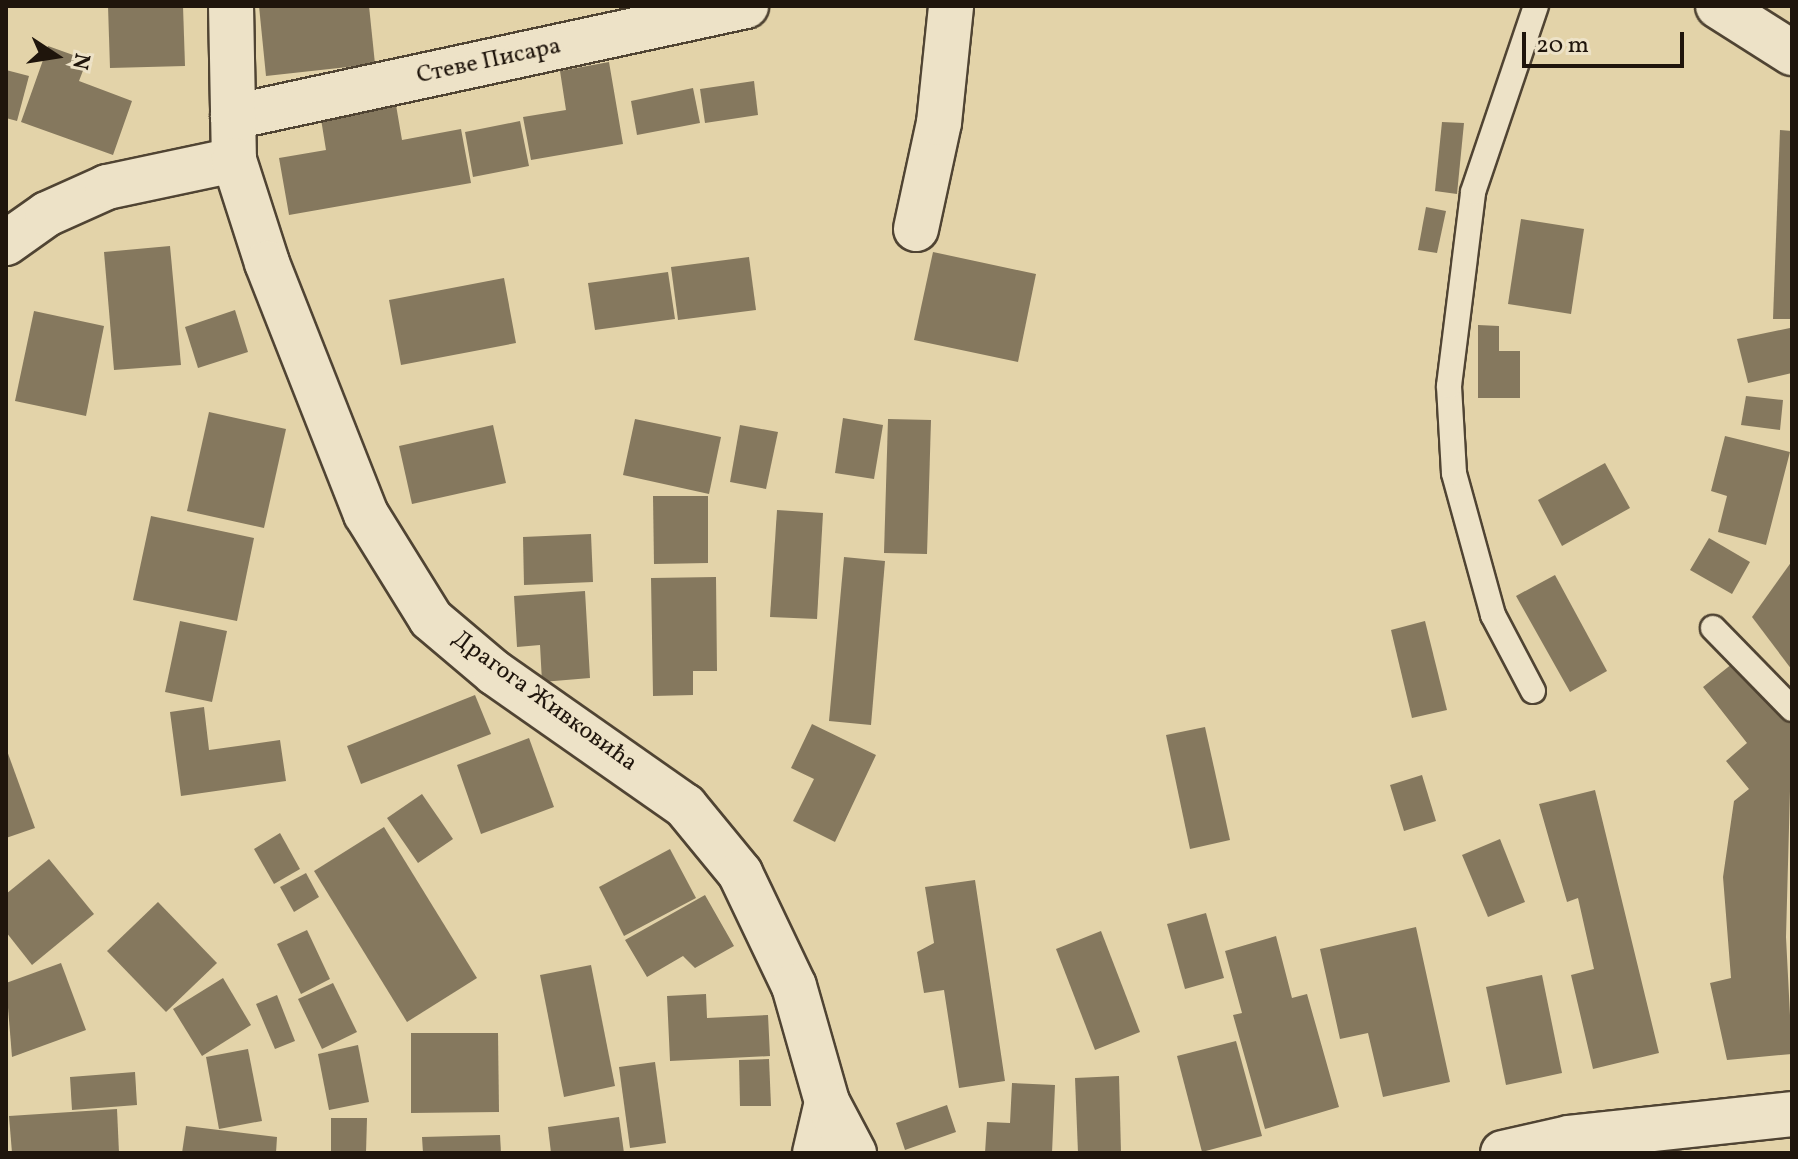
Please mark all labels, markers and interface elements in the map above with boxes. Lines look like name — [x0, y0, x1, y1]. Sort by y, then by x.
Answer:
north arrow — [16, 16, 96, 96]
scale bar — [1526, 16, 1688, 66]
text: 20 m — [1536, 29, 1589, 63]
street label: Стеве Писара — [414, 33, 564, 91]
text: N — [63, 50, 97, 72]
street label: Драгога Живковића — [446, 625, 642, 779]

